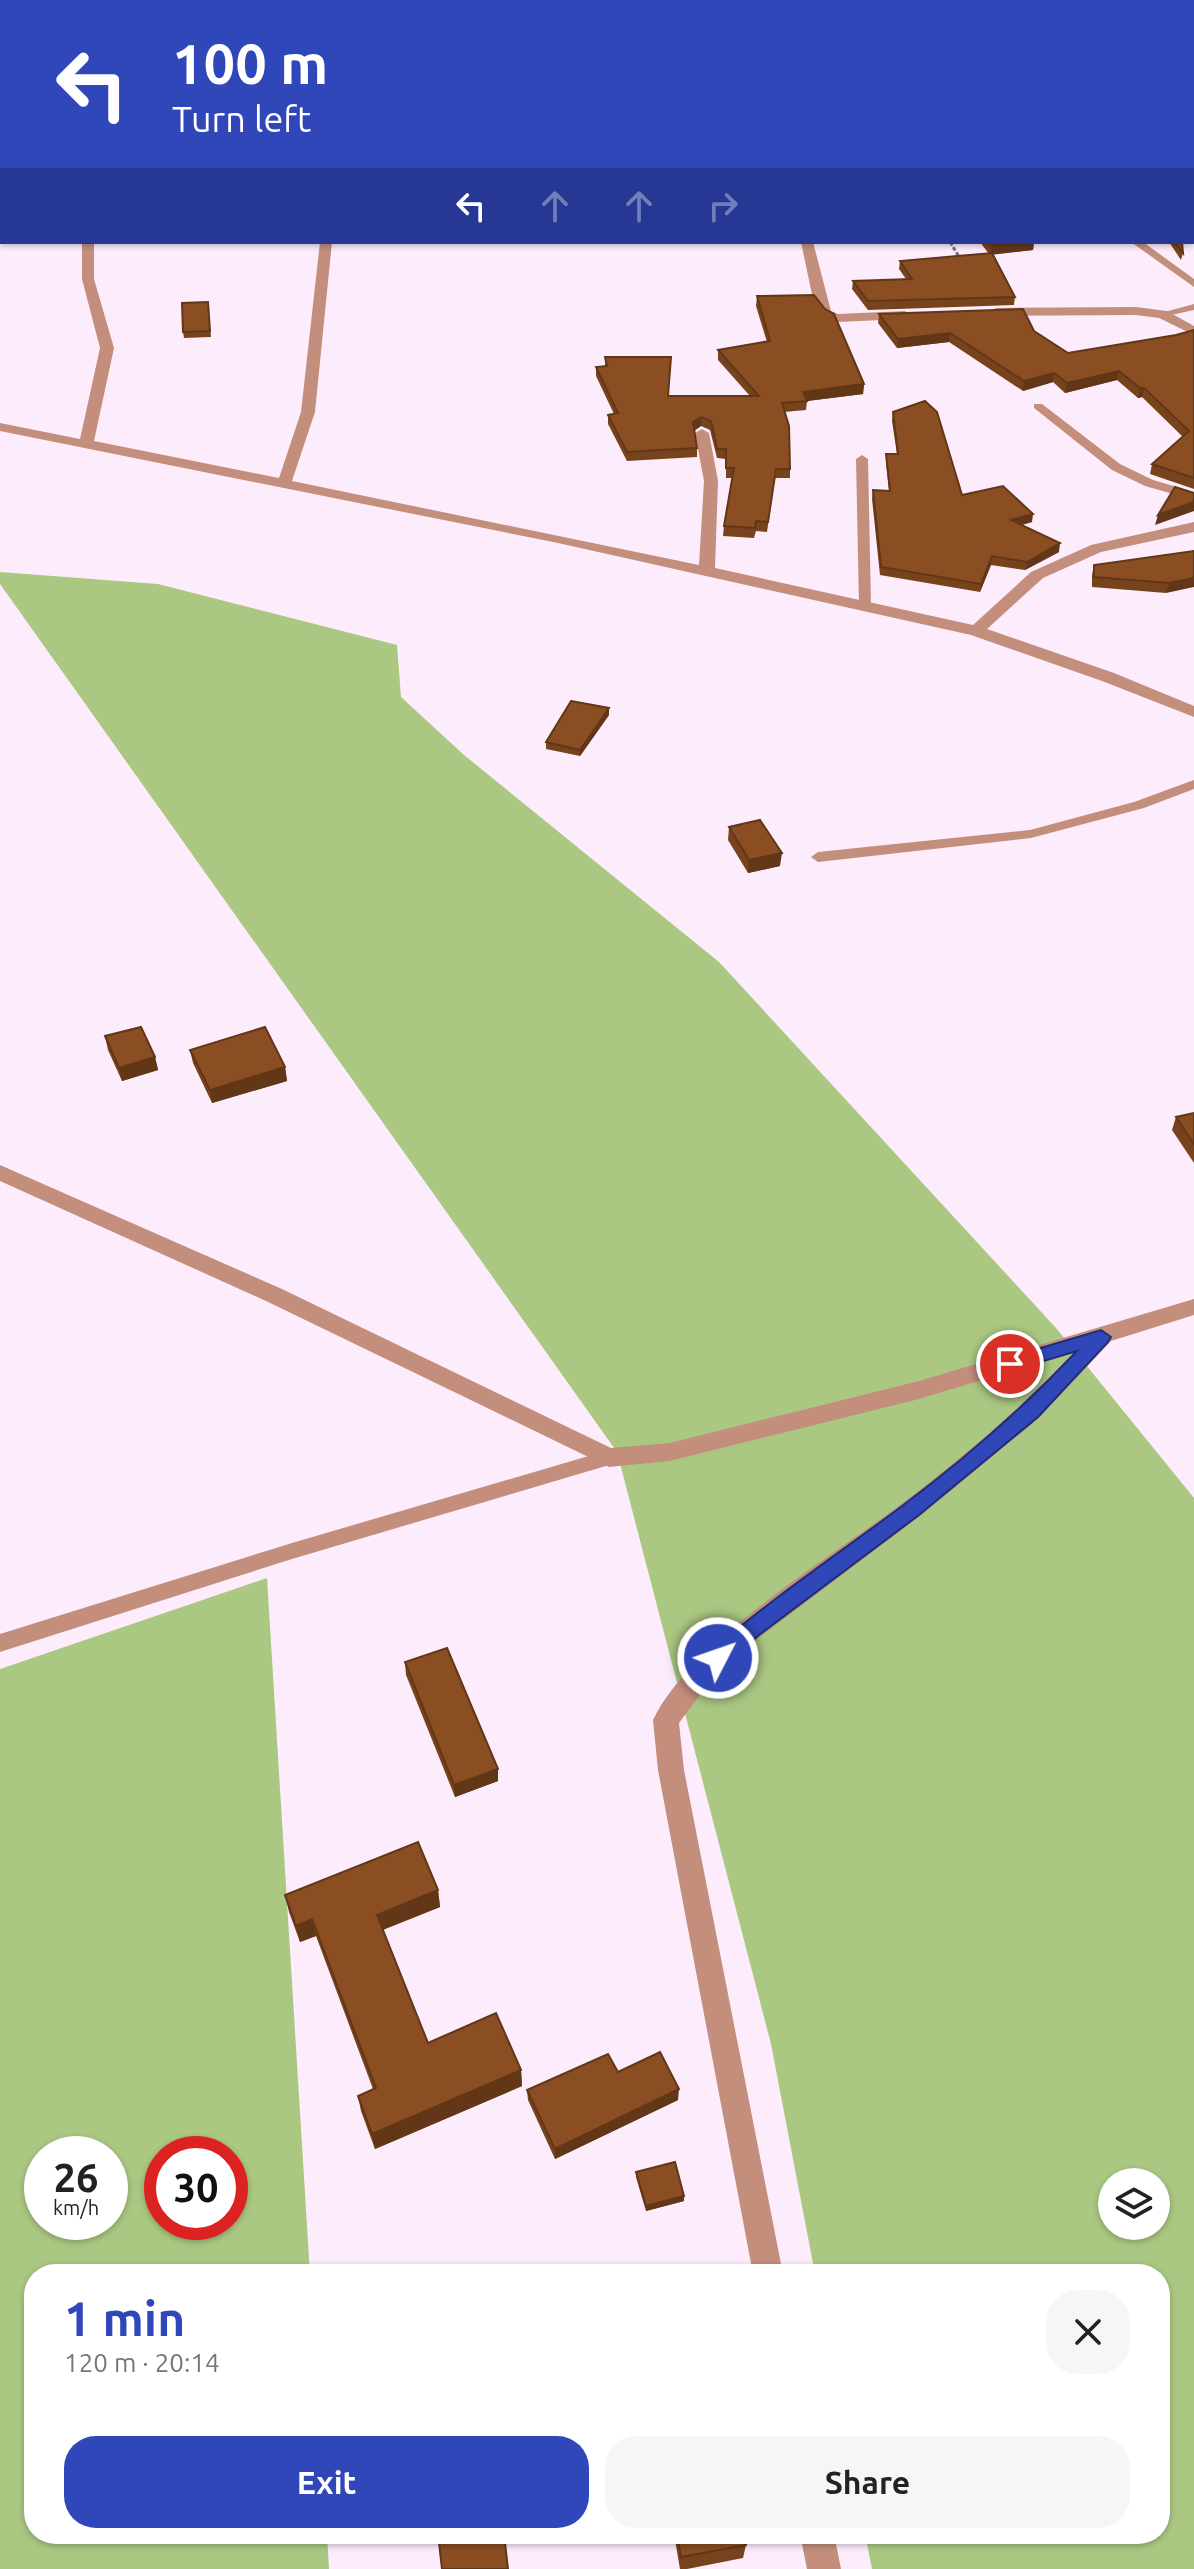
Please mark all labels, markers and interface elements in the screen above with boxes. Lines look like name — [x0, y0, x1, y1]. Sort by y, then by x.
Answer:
icon: left — [40, 32, 144, 136]
text: 100 m — [172, 32, 328, 95]
text: Turn left — [172, 98, 311, 139]
icon: left — [449, 184, 493, 228]
icon: ahead — [533, 184, 577, 228]
icon: ahead — [617, 184, 661, 228]
icon: right — [701, 184, 745, 228]
pin — [976, 1330, 1044, 1398]
icon: arrive — [988, 1342, 1032, 1386]
position arrow — [676, 1616, 760, 1700]
speed limit sign: 30 — [144, 2136, 248, 2240]
text: 26 — [53, 2155, 99, 2200]
map controls — [1098, 2168, 1170, 2240]
button: layers — [1098, 2168, 1170, 2240]
text: km/h — [53, 2196, 99, 2219]
button: close — [1046, 2290, 1130, 2374]
text: 1 min — [64, 2291, 185, 2345]
text: 120 m · 20:14 — [64, 2348, 220, 2377]
button: Exit — [64, 2436, 589, 2528]
button: Share — [605, 2436, 1130, 2528]

